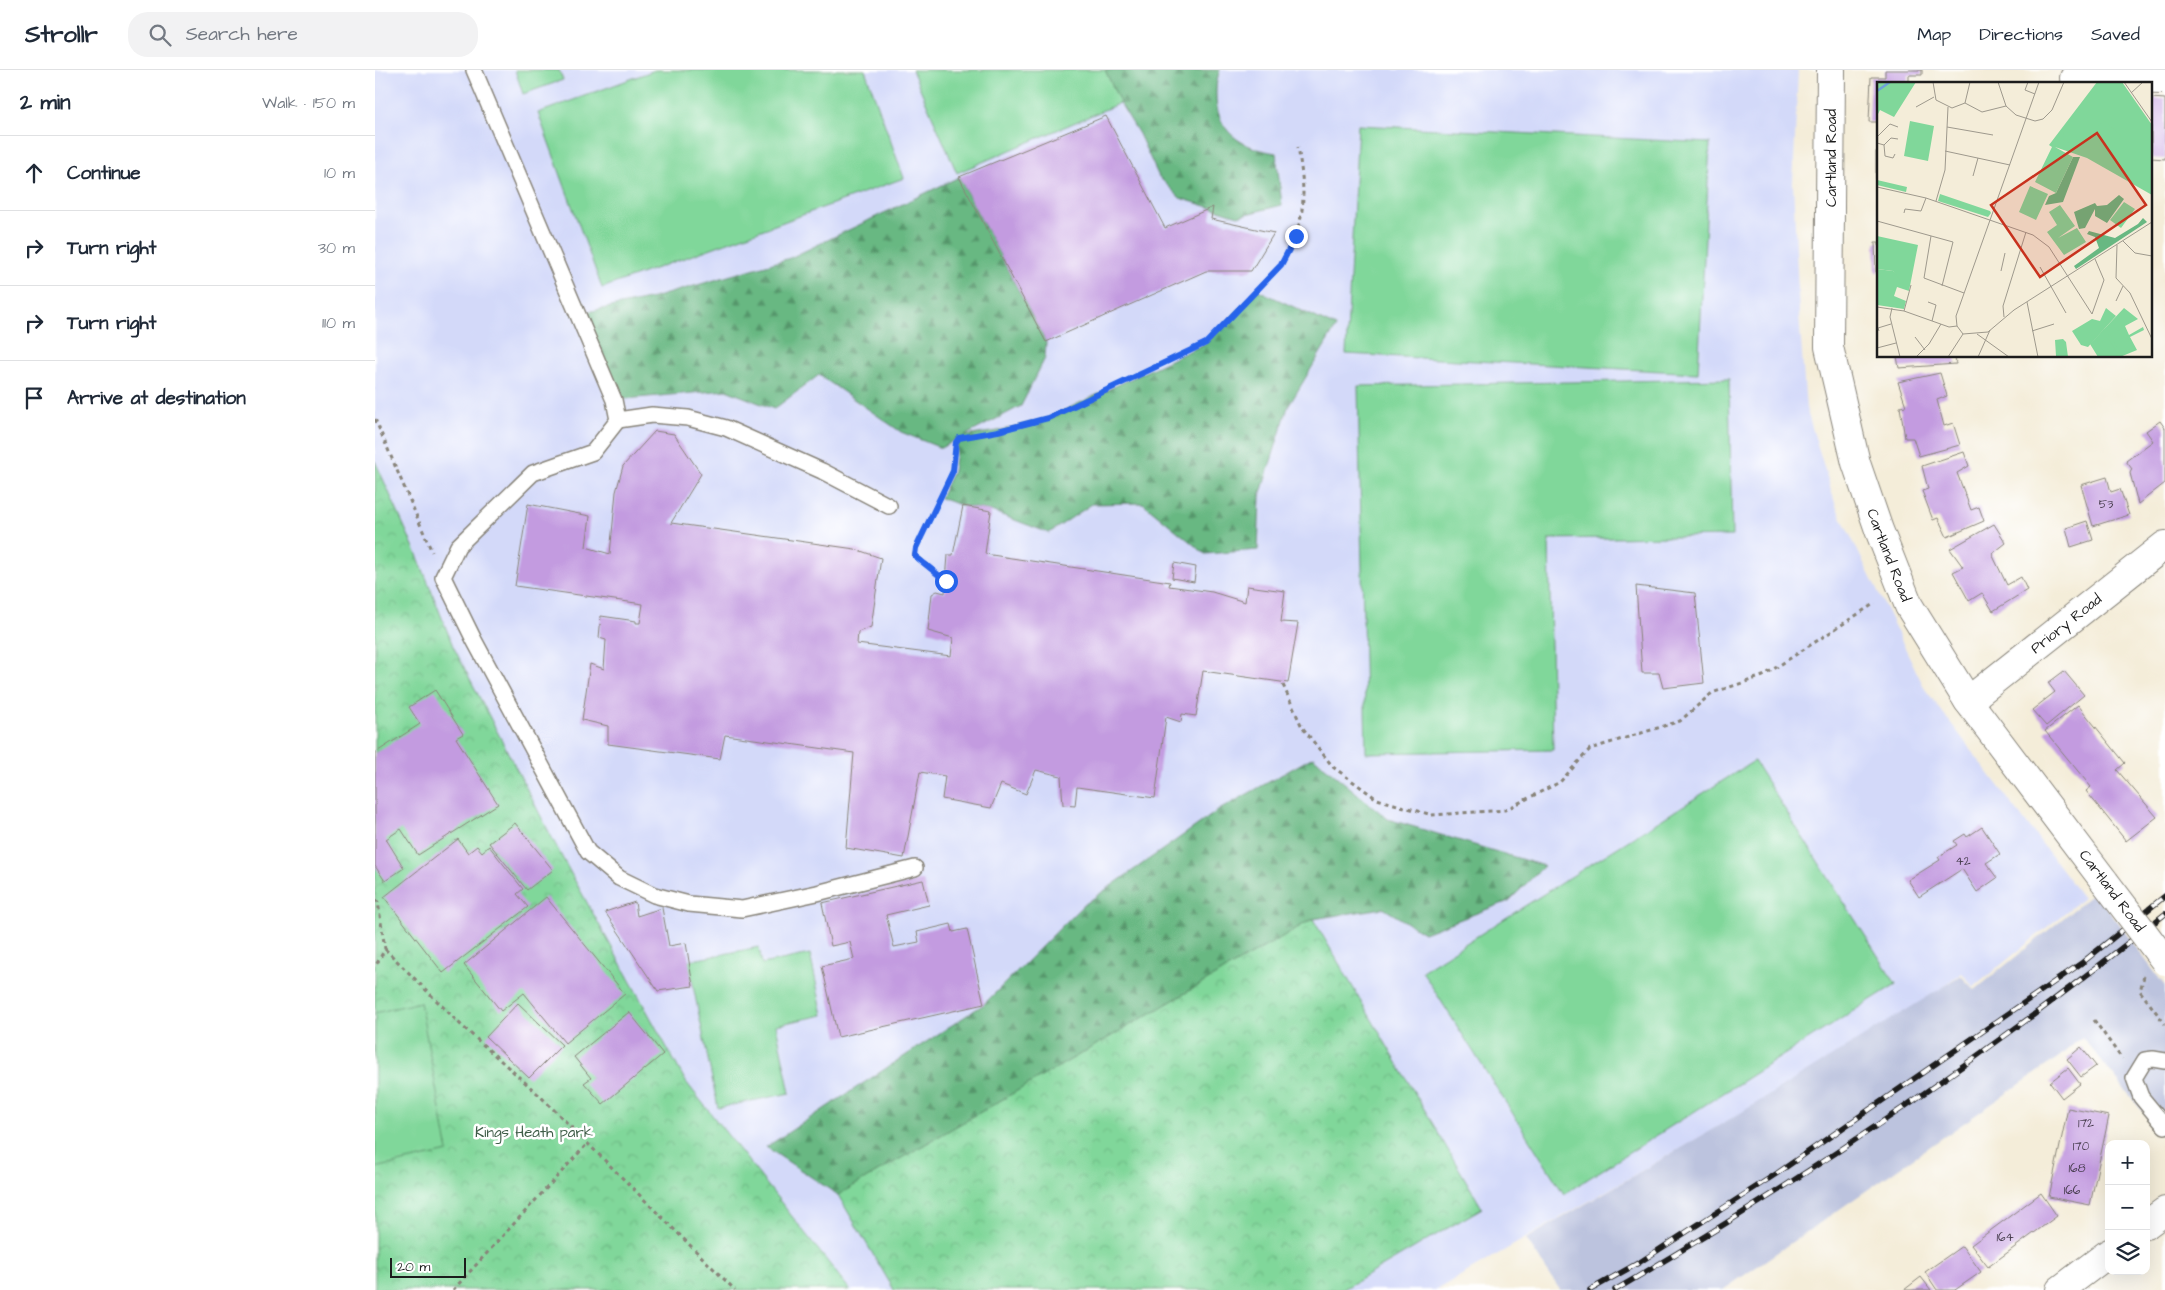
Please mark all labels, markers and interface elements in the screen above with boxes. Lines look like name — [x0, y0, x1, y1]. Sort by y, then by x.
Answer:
search box — [128, 12, 478, 57]
text: Strollr — [25, 18, 98, 52]
icon: search — [146, 21, 174, 49]
text: Search here — [186, 21, 298, 48]
text: Map — [1917, 22, 1951, 47]
text: Directions — [1979, 22, 2063, 47]
text: Saved — [2091, 22, 2140, 47]
inset map — [1877, 82, 2153, 358]
text: 2 min — [20, 88, 70, 117]
text: Walk · 150 m — [262, 92, 355, 114]
street label: Cartland Road — [1821, 109, 1842, 207]
icon: ahead — [20, 159, 48, 187]
text: Continue — [67, 160, 141, 187]
text: 10 m — [324, 162, 355, 184]
route end — [1285, 225, 1308, 248]
icon: right — [20, 234, 48, 262]
text: Turn right — [67, 235, 156, 262]
text: 30 m — [318, 237, 355, 259]
icon: right — [20, 309, 48, 337]
text: Turn right — [67, 310, 156, 337]
text: 110 m — [322, 312, 355, 334]
icon: arrive — [20, 384, 48, 412]
text: Arrive at destination — [67, 385, 246, 412]
house number: 53 — [2099, 496, 2113, 513]
street label: Cartland Road — [1862, 506, 1917, 605]
route start — [935, 570, 958, 593]
street label: Priory Road — [2026, 588, 2106, 658]
street label: Cartland Road — [2074, 845, 2150, 937]
house number: 42 — [1955, 853, 1971, 870]
house number: 172 — [2078, 1115, 2094, 1132]
park label: Kings Heath park — [475, 1122, 593, 1144]
house number: 170 — [2073, 1138, 2090, 1155]
map controls — [2105, 1140, 2150, 1275]
button: + — [2105, 1140, 2150, 1185]
house number: 168 — [2069, 1160, 2086, 1177]
house number: 166 — [2064, 1182, 2081, 1199]
button: − — [2105, 1185, 2150, 1230]
house number: 164 — [1996, 1229, 2014, 1246]
button: layers — [2105, 1230, 2150, 1275]
scale bar — [390, 1255, 466, 1278]
text: 20 m — [397, 1257, 430, 1277]

